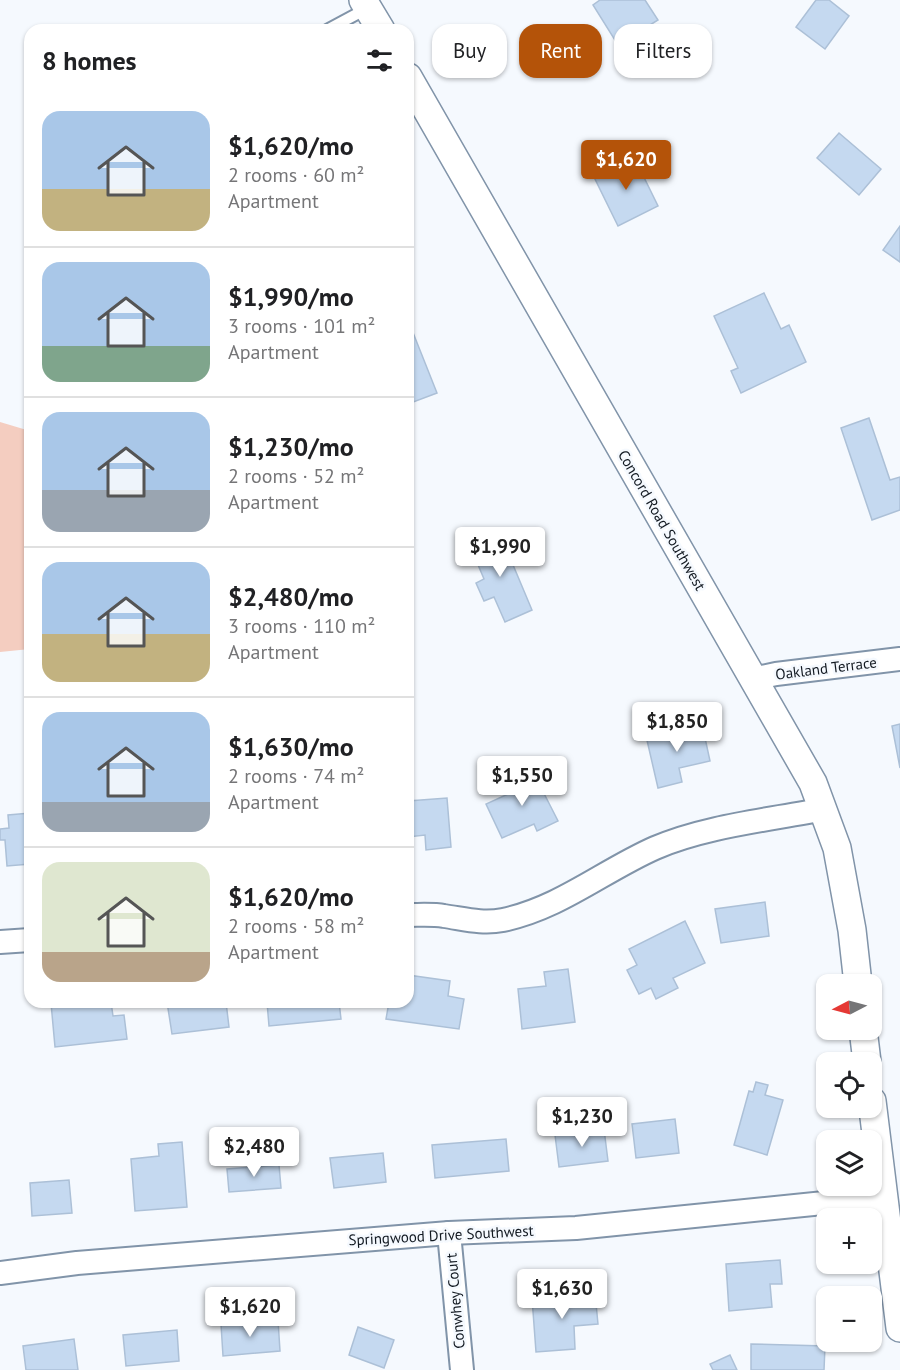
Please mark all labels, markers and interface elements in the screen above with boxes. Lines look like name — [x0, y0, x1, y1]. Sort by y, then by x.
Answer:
chip: Buy — [432, 24, 507, 78]
chip: Rent — [519, 24, 602, 78]
chip: Filters — [614, 24, 712, 78]
text: 8 homes — [42, 44, 137, 77]
icon: filters — [363, 44, 396, 77]
text: $1,620/mo — [228, 129, 354, 162]
icon: home — [90, 135, 162, 207]
pin: $1,620 — [577, 140, 675, 191]
text: $1,620 — [595, 146, 657, 172]
text: 2 rooms · 60 m² — [228, 162, 364, 188]
text: Apartment — [228, 188, 319, 214]
text: $1,990/mo — [228, 280, 354, 313]
icon: home — [90, 286, 162, 358]
text: 3 rooms · 101 m² — [228, 313, 375, 339]
text: Apartment — [228, 339, 319, 365]
text: $1,230/mo — [228, 430, 354, 463]
icon: home — [90, 436, 162, 508]
street label: Concord Road Southwest — [614, 446, 710, 594]
text: 2 rooms · 52 m² — [228, 463, 364, 489]
text: Apartment — [228, 489, 319, 515]
pin: $1,990 — [451, 527, 549, 578]
text: $1,990 — [469, 533, 531, 559]
text: $2,480/mo — [228, 580, 354, 613]
icon: home — [90, 586, 162, 658]
text: 3 rooms · 110 m² — [228, 613, 375, 639]
text: Apartment — [228, 639, 319, 665]
street label: Oakland Terrace — [774, 652, 878, 684]
pin: $1,850 — [628, 702, 726, 753]
text: $1,850 — [646, 708, 708, 734]
text: $1,630/mo — [228, 730, 354, 763]
icon: home — [90, 736, 162, 808]
pin: $1,550 — [473, 756, 571, 807]
text: $1,550 — [491, 762, 553, 788]
text: 2 rooms · 74 m² — [228, 763, 364, 789]
text: Apartment — [228, 789, 319, 815]
text: $1,620/mo — [228, 880, 354, 913]
icon: home — [90, 886, 162, 958]
text: 2 rooms · 58 m² — [228, 913, 364, 939]
text: Apartment — [228, 939, 319, 965]
north arrow — [816, 974, 882, 1040]
map controls — [816, 974, 882, 1352]
button: locate — [816, 1052, 882, 1118]
pin: $1,230 — [533, 1097, 631, 1148]
text: $1,230 — [551, 1103, 613, 1129]
pin: $2,480 — [205, 1127, 303, 1178]
button: layers — [816, 1130, 882, 1196]
text: $2,480 — [223, 1133, 285, 1159]
button: + — [816, 1208, 882, 1274]
street label: Springwood Drive Southwest — [348, 1221, 534, 1249]
street label: Conwhey Court — [441, 1252, 469, 1350]
pin: $1,630 — [513, 1269, 611, 1320]
text: $1,630 — [531, 1275, 593, 1301]
button: − — [816, 1286, 882, 1352]
pin: $1,620 — [201, 1287, 299, 1338]
text: $1,620 — [219, 1293, 281, 1319]

